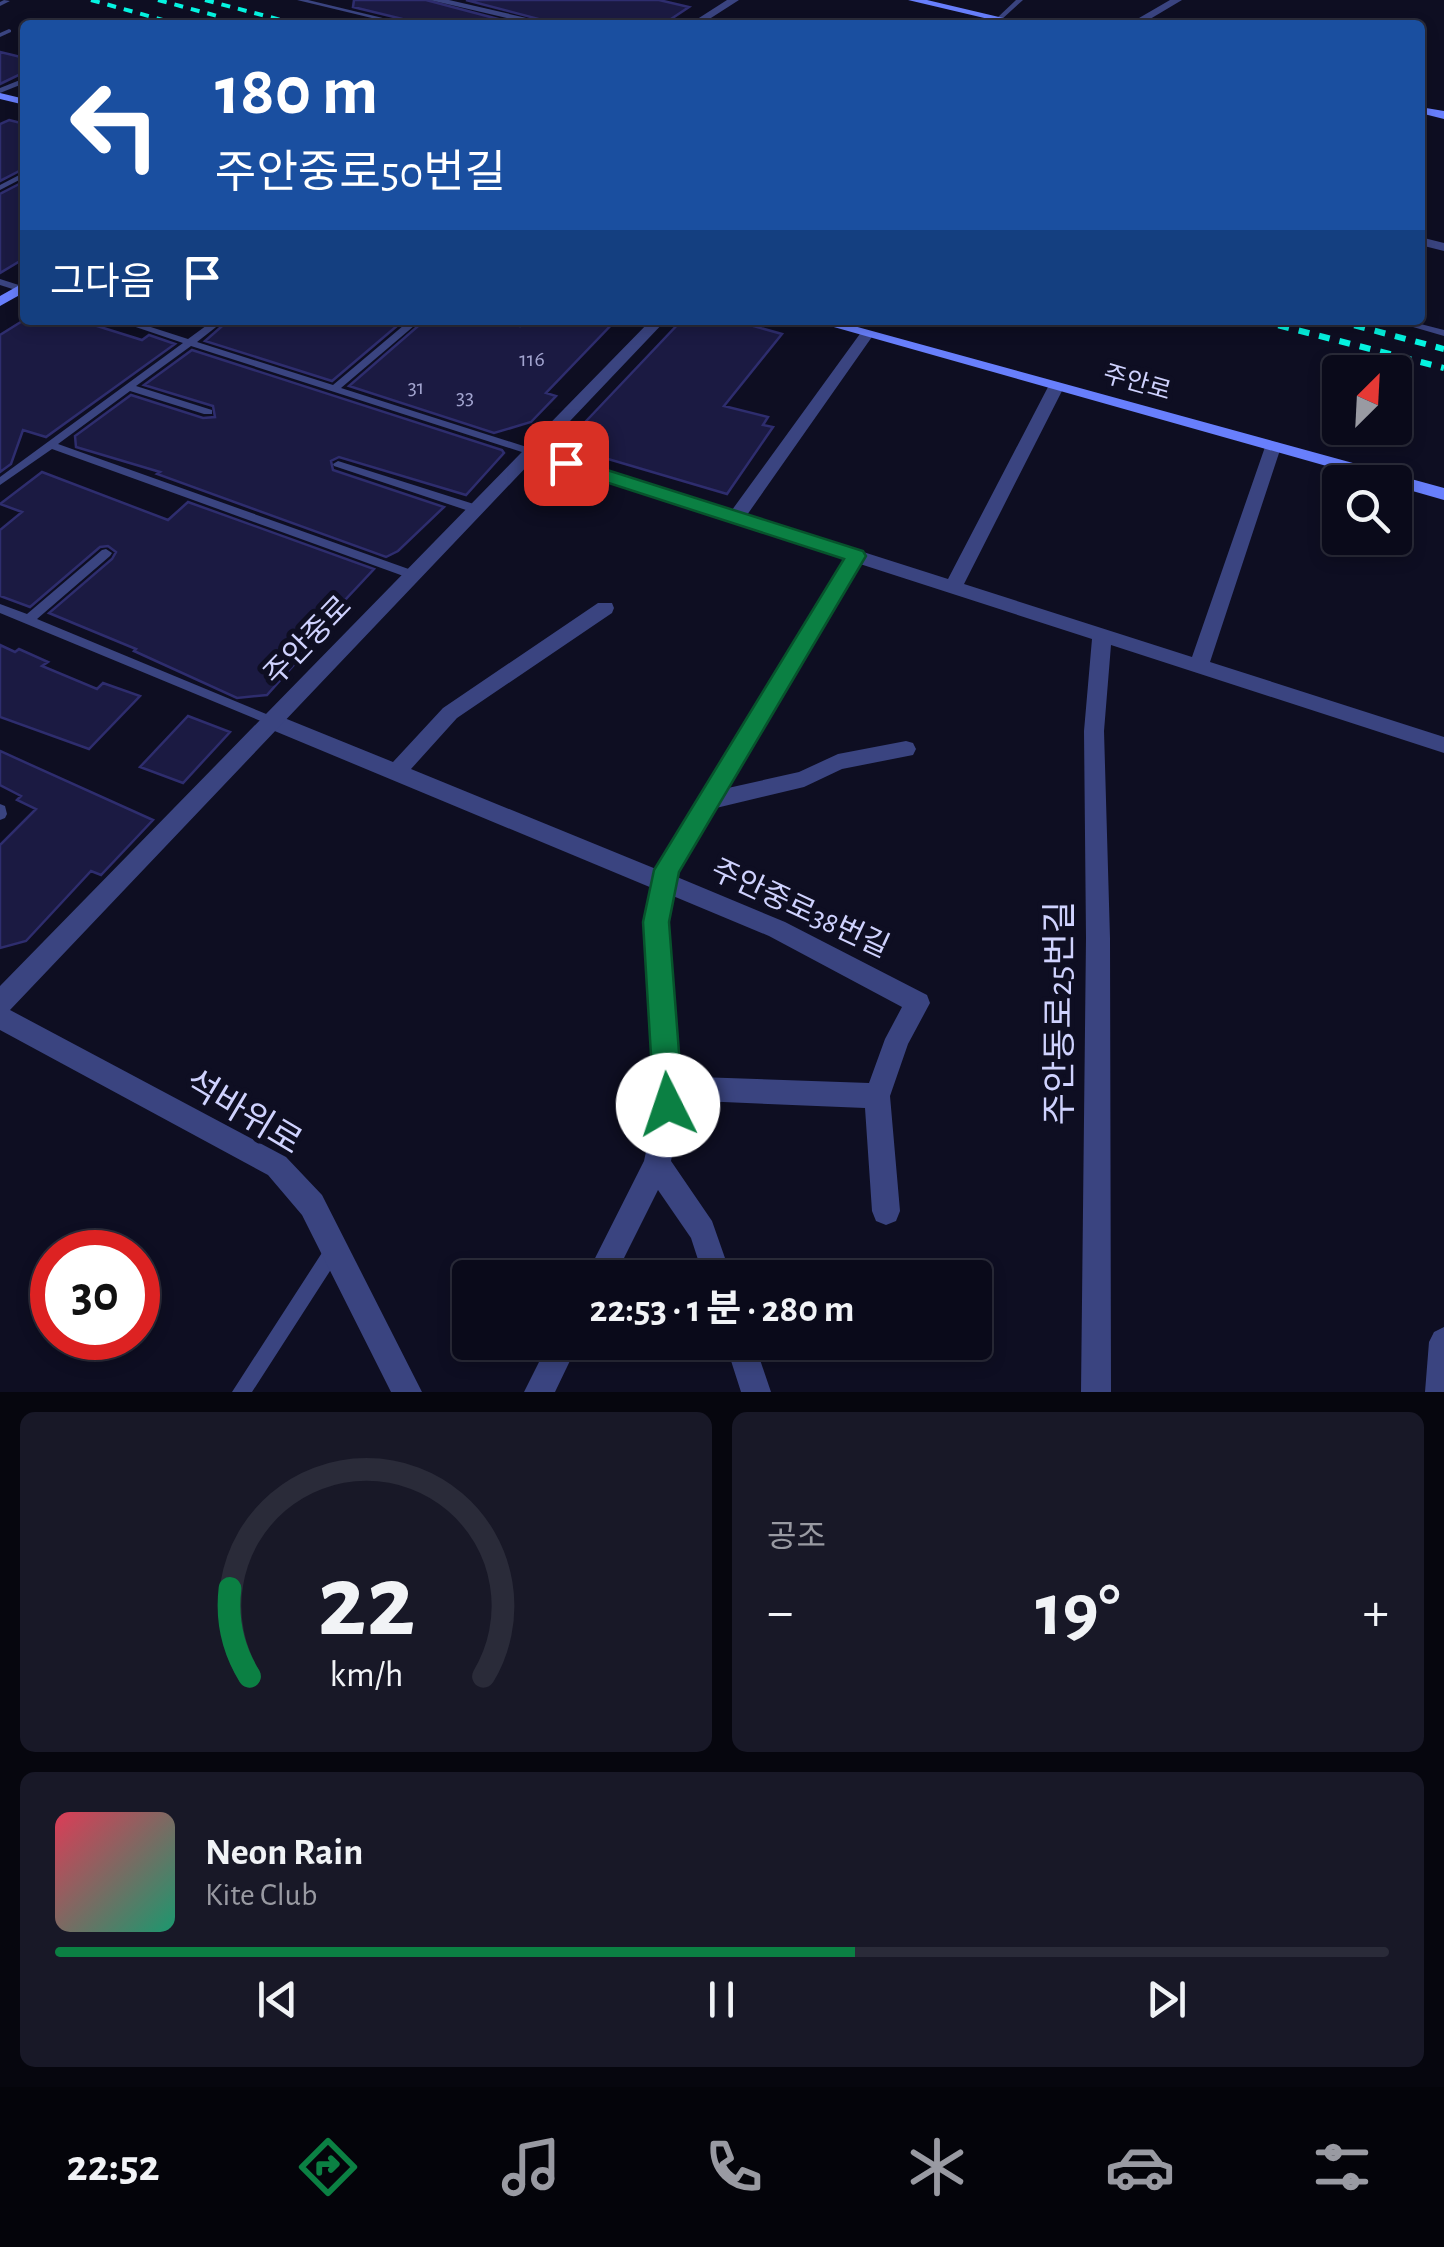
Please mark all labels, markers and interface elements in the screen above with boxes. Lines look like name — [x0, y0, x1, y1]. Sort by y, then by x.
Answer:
text: 180 m — [215, 57, 378, 127]
icon: left — [50, 60, 180, 190]
text: 주안중로50번길 — [215, 151, 506, 196]
icon: arrive — [175, 250, 230, 305]
text: 그다음 — [50, 264, 155, 302]
house number: 116 — [519, 348, 545, 370]
north arrow — [1322, 355, 1412, 445]
map controls — [1322, 355, 1412, 555]
street label: 주안로 — [1100, 361, 1174, 405]
house number: 31 — [408, 376, 424, 398]
house number: 33 — [456, 386, 474, 408]
pin — [524, 421, 609, 506]
icon: arrive — [539, 436, 594, 491]
button: search — [1322, 465, 1412, 555]
street label: 주안중로 — [257, 589, 357, 691]
street label: 주안중로38번길 — [707, 853, 894, 963]
street label: 주안동로25번길 — [1042, 901, 1078, 1125]
position arrow — [616, 1053, 720, 1157]
street label: 석바위로 — [179, 1064, 308, 1161]
speed limit sign: 30 — [30, 1230, 160, 1360]
text: 22:53 · 1 분 · 280 m — [590, 1291, 854, 1329]
text: 공조 — [767, 1521, 826, 1553]
text: 22 — [317, 1551, 415, 1655]
text: 19° — [1035, 1574, 1121, 1649]
text: − — [767, 1585, 793, 1640]
text: + — [1363, 1585, 1389, 1640]
text: km/h — [329, 1657, 403, 1693]
text: Neon Rain — [205, 1834, 363, 1872]
text: Kite Club — [205, 1879, 317, 1911]
icon: previous — [250, 1972, 305, 2027]
icon: pause — [694, 1972, 749, 2027]
icon: next — [1139, 1972, 1194, 2027]
icon: directions — [293, 2132, 363, 2202]
icon: music — [496, 2132, 566, 2202]
icon: phone — [699, 2132, 769, 2202]
icon: climate — [902, 2132, 972, 2202]
icon: car — [1105, 2132, 1175, 2202]
icon: filters — [1307, 2132, 1377, 2202]
text: 22:52 — [66, 2144, 160, 2189]

